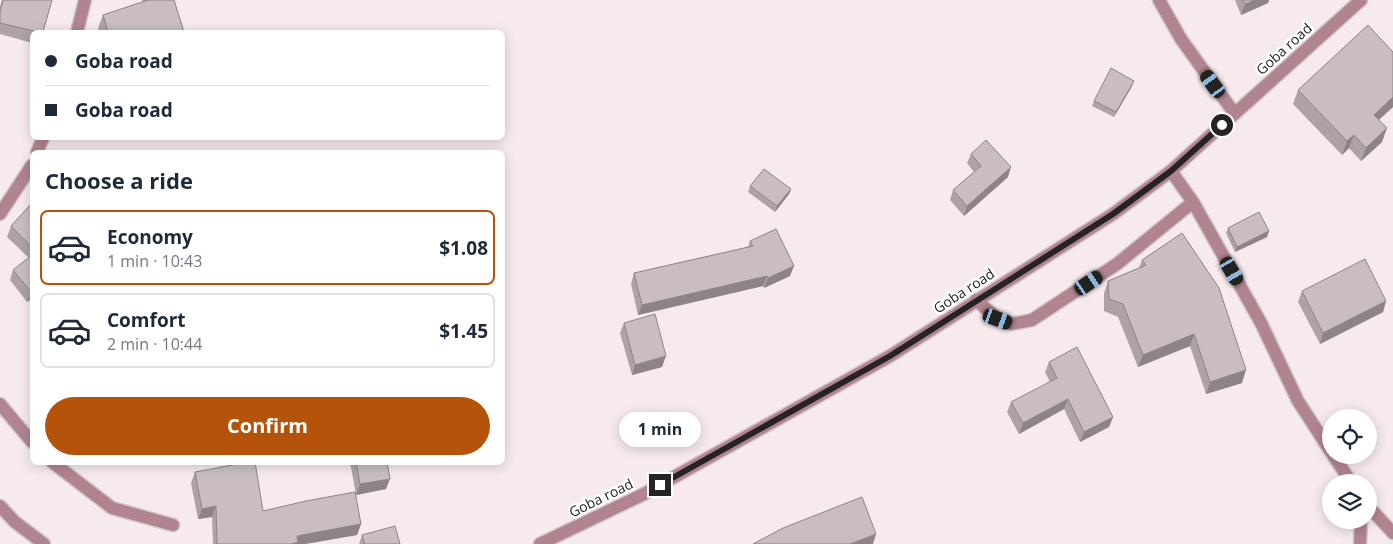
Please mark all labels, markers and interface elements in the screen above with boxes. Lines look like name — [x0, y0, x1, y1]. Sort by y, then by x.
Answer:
street label: Goba road — [1252, 18, 1316, 79]
text: Goba road — [75, 48, 173, 74]
car — [1198, 67, 1227, 101]
text: Goba road — [75, 97, 173, 123]
route start — [1211, 114, 1233, 136]
text: Choose a ride — [45, 165, 193, 195]
text: Economy — [107, 224, 193, 250]
icon: car — [47, 225, 92, 270]
text: $1.08 — [439, 235, 488, 261]
text: 1 min · 10:43 — [107, 250, 202, 272]
car — [1218, 254, 1245, 288]
street label: Goba road — [930, 264, 998, 317]
car — [1072, 268, 1105, 298]
text: Comfort — [107, 307, 186, 333]
car — [981, 307, 1014, 331]
icon: car — [47, 308, 92, 353]
text: $1.45 — [439, 318, 488, 344]
text: 2 min · 10:44 — [107, 333, 202, 355]
button: Confirm — [45, 397, 490, 455]
map controls — [1322, 409, 1377, 529]
button: locate — [1322, 409, 1377, 464]
callout: 1 min — [619, 412, 701, 448]
text: 1 min — [638, 418, 682, 440]
street label: Goba road — [566, 474, 636, 521]
route end — [649, 474, 671, 496]
button: layers — [1322, 474, 1377, 529]

